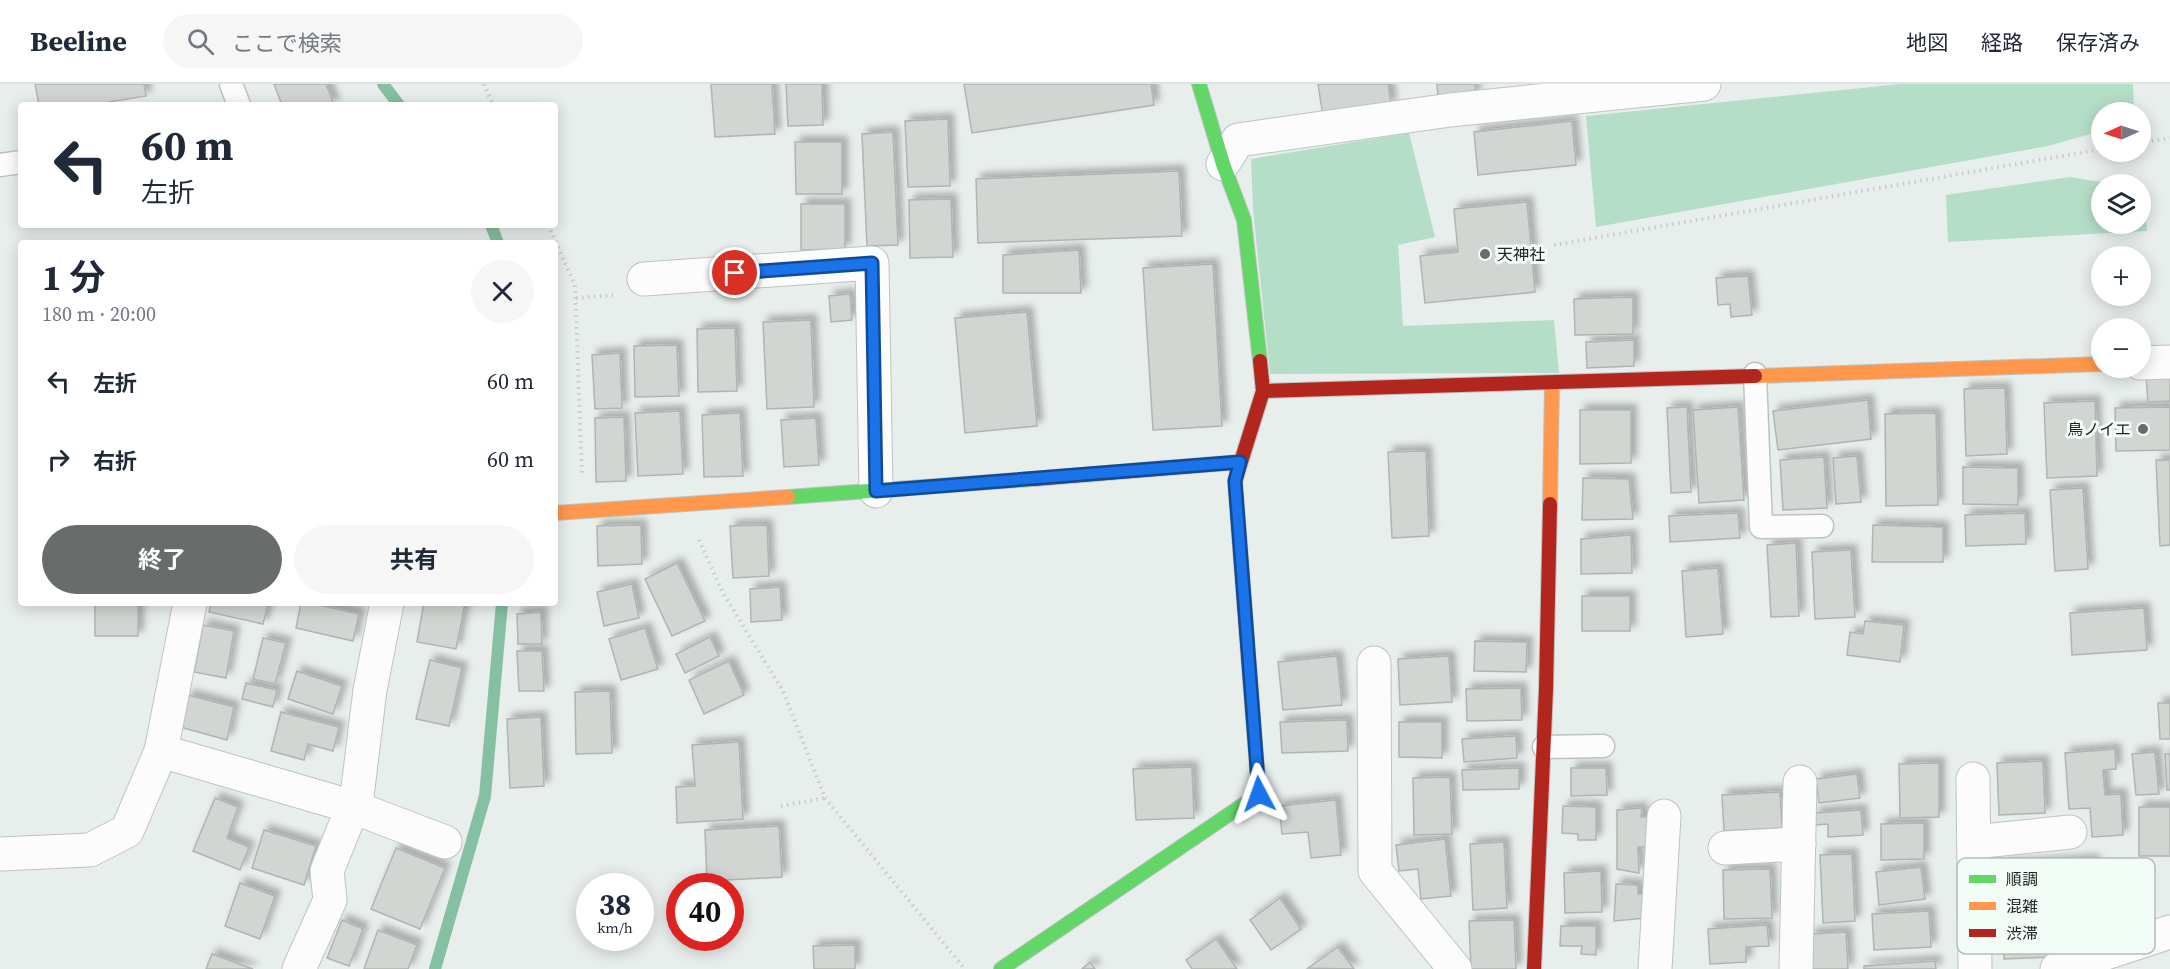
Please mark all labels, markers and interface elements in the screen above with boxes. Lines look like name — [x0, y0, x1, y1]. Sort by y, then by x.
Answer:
search box — [163, 14, 583, 68]
text: Beeline — [30, 22, 127, 60]
icon: search — [184, 25, 217, 58]
text: ここで検索 — [232, 28, 342, 58]
text: 地図 — [1906, 28, 1948, 57]
text: 経路 — [1981, 28, 2023, 57]
text: 保存済み — [2056, 28, 2140, 57]
north arrow — [2091, 102, 2151, 162]
map controls — [2091, 102, 2151, 378]
text: 60 m — [141, 116, 234, 174]
icon: left — [42, 126, 120, 204]
text: 左折 — [141, 174, 195, 211]
button: layers — [2091, 174, 2151, 234]
place label: 天神社 — [1497, 243, 1545, 265]
button: + — [2091, 246, 2151, 306]
pin — [709, 247, 760, 298]
marker: 天神社 — [1478, 247, 1492, 261]
text: 1 分 — [42, 253, 105, 302]
icon: arrive — [718, 256, 751, 289]
button: close — [471, 260, 534, 323]
text: 180 m · 20:00 — [42, 300, 156, 328]
button: − — [2091, 318, 2151, 378]
icon: left — [42, 365, 75, 398]
text: 60 m — [487, 366, 534, 396]
text: 左折 — [93, 368, 137, 398]
place label: 鳥ノイエ — [2067, 418, 2131, 440]
marker: 鳥ノイエ — [2136, 422, 2150, 436]
icon: right — [42, 443, 75, 476]
text: 60 m — [487, 444, 534, 474]
text: 右折 — [93, 446, 137, 476]
button: 終了 — [42, 525, 282, 594]
button: 共有 — [294, 525, 534, 594]
position arrow — [1227, 762, 1291, 826]
legend — [1957, 858, 2155, 954]
text: 順調 — [2006, 868, 2038, 890]
speed limit sign: 40 — [666, 873, 744, 951]
text: 38 — [599, 884, 631, 925]
text: 混雑 — [2006, 895, 2038, 917]
text: km/h — [597, 917, 633, 938]
text: 渋滞 — [2006, 922, 2038, 944]

